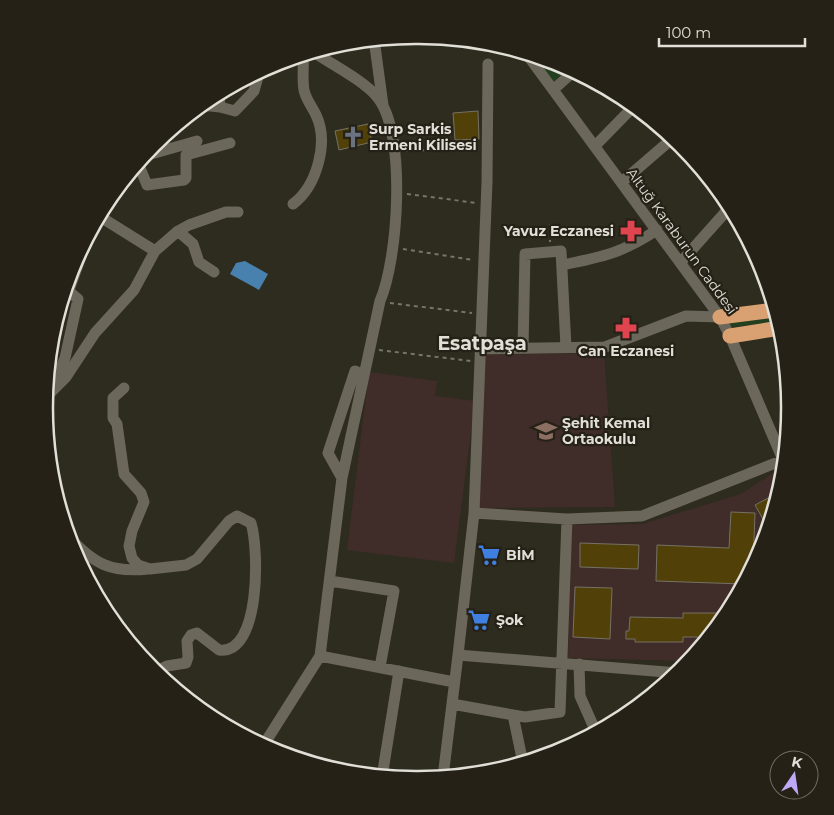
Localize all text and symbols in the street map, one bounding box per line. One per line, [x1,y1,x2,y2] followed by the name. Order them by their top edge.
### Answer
[659,15,805,47] scale bar
[666,23,711,42] text: 100 m
[369,120,477,154] place label: Surp Sarkis Ermeni Kilisesi
[340,124,366,150] church icon: Surp Sarkis Ermeni Kilisesi
[623,164,741,318] street label: Altuğ Karaburun Caddesi
[618,218,644,244] pharmacy icon: Yavuz Eczanesi
[502,222,614,240] place label: Yavuz Eczanesi
[613,315,639,341] pharmacy icon: Can Eczanesi
[437,332,527,355] district label: Esatpaşa
[578,342,674,360] place label: Can Eczanesi
[562,414,650,448] place label: Şehit Kemal Ortaokulu
[533,418,559,444] school or university icon: Şehit Kemal Ortaokulu
[476,542,502,568] supermarket icon: BİM
[506,546,535,564] place label: BİM
[466,607,492,633] supermarket icon: Şok
[496,611,524,629] place label: Şok
[769,750,819,800] north arrow
[790,752,805,772] text: K

